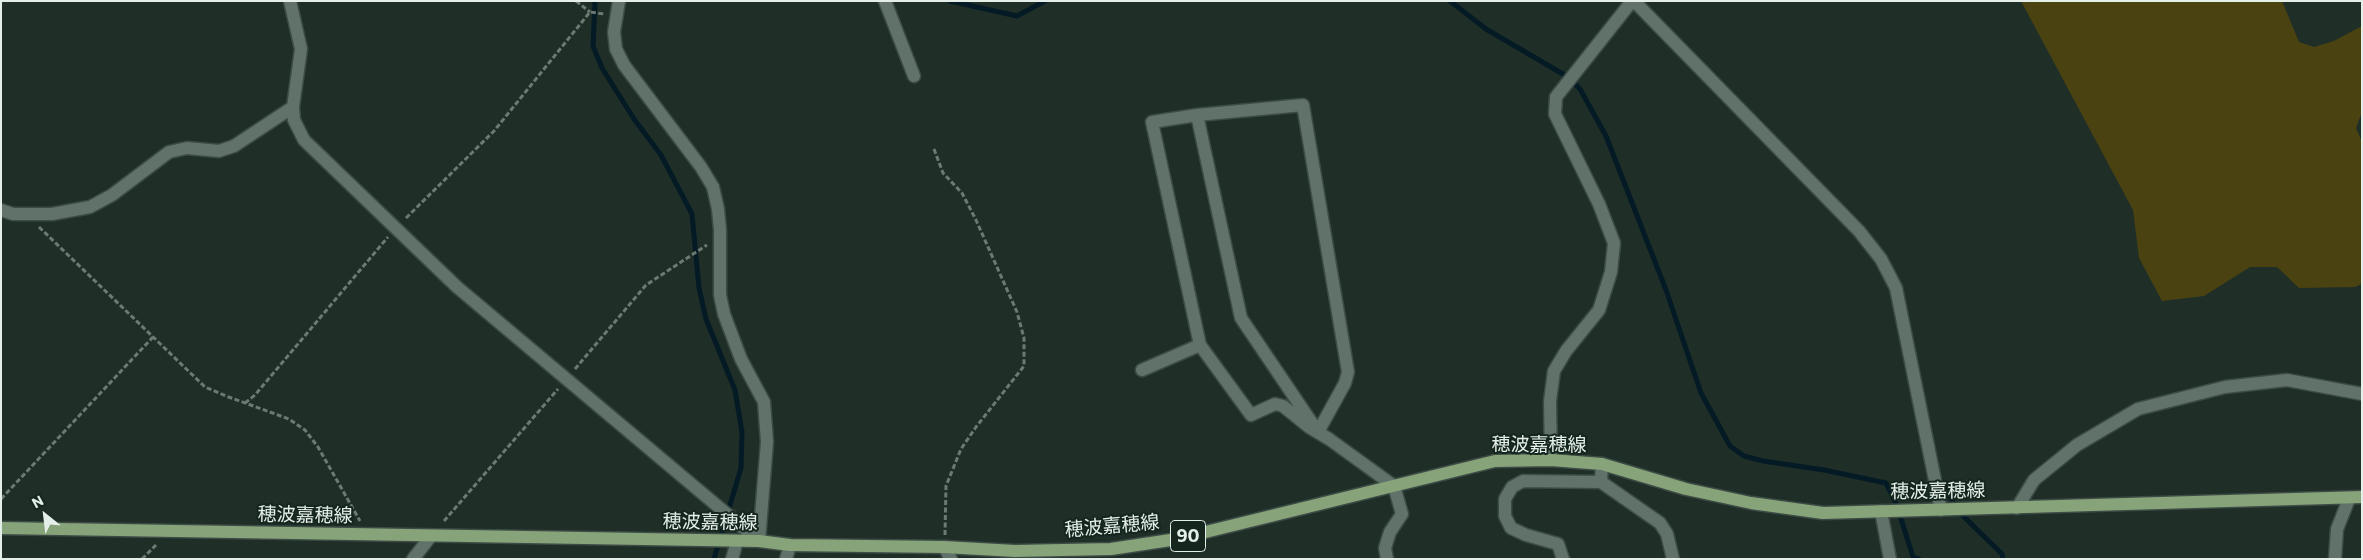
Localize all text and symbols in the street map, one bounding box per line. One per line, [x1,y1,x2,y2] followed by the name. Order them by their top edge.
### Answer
[1492,434,1586,456] street label: 穂波嘉穂線
[1890,479,1986,503] street label: 穂波嘉穂線
[20,490,70,540] north arrow
[29,491,46,511] text: N
[257,503,353,527] street label: 穂波嘉穂線
[662,510,758,534] street label: 穂波嘉穂線
[1064,511,1160,541] street label: 穂波嘉穂線
[1170,520,1206,552] road number: 90

